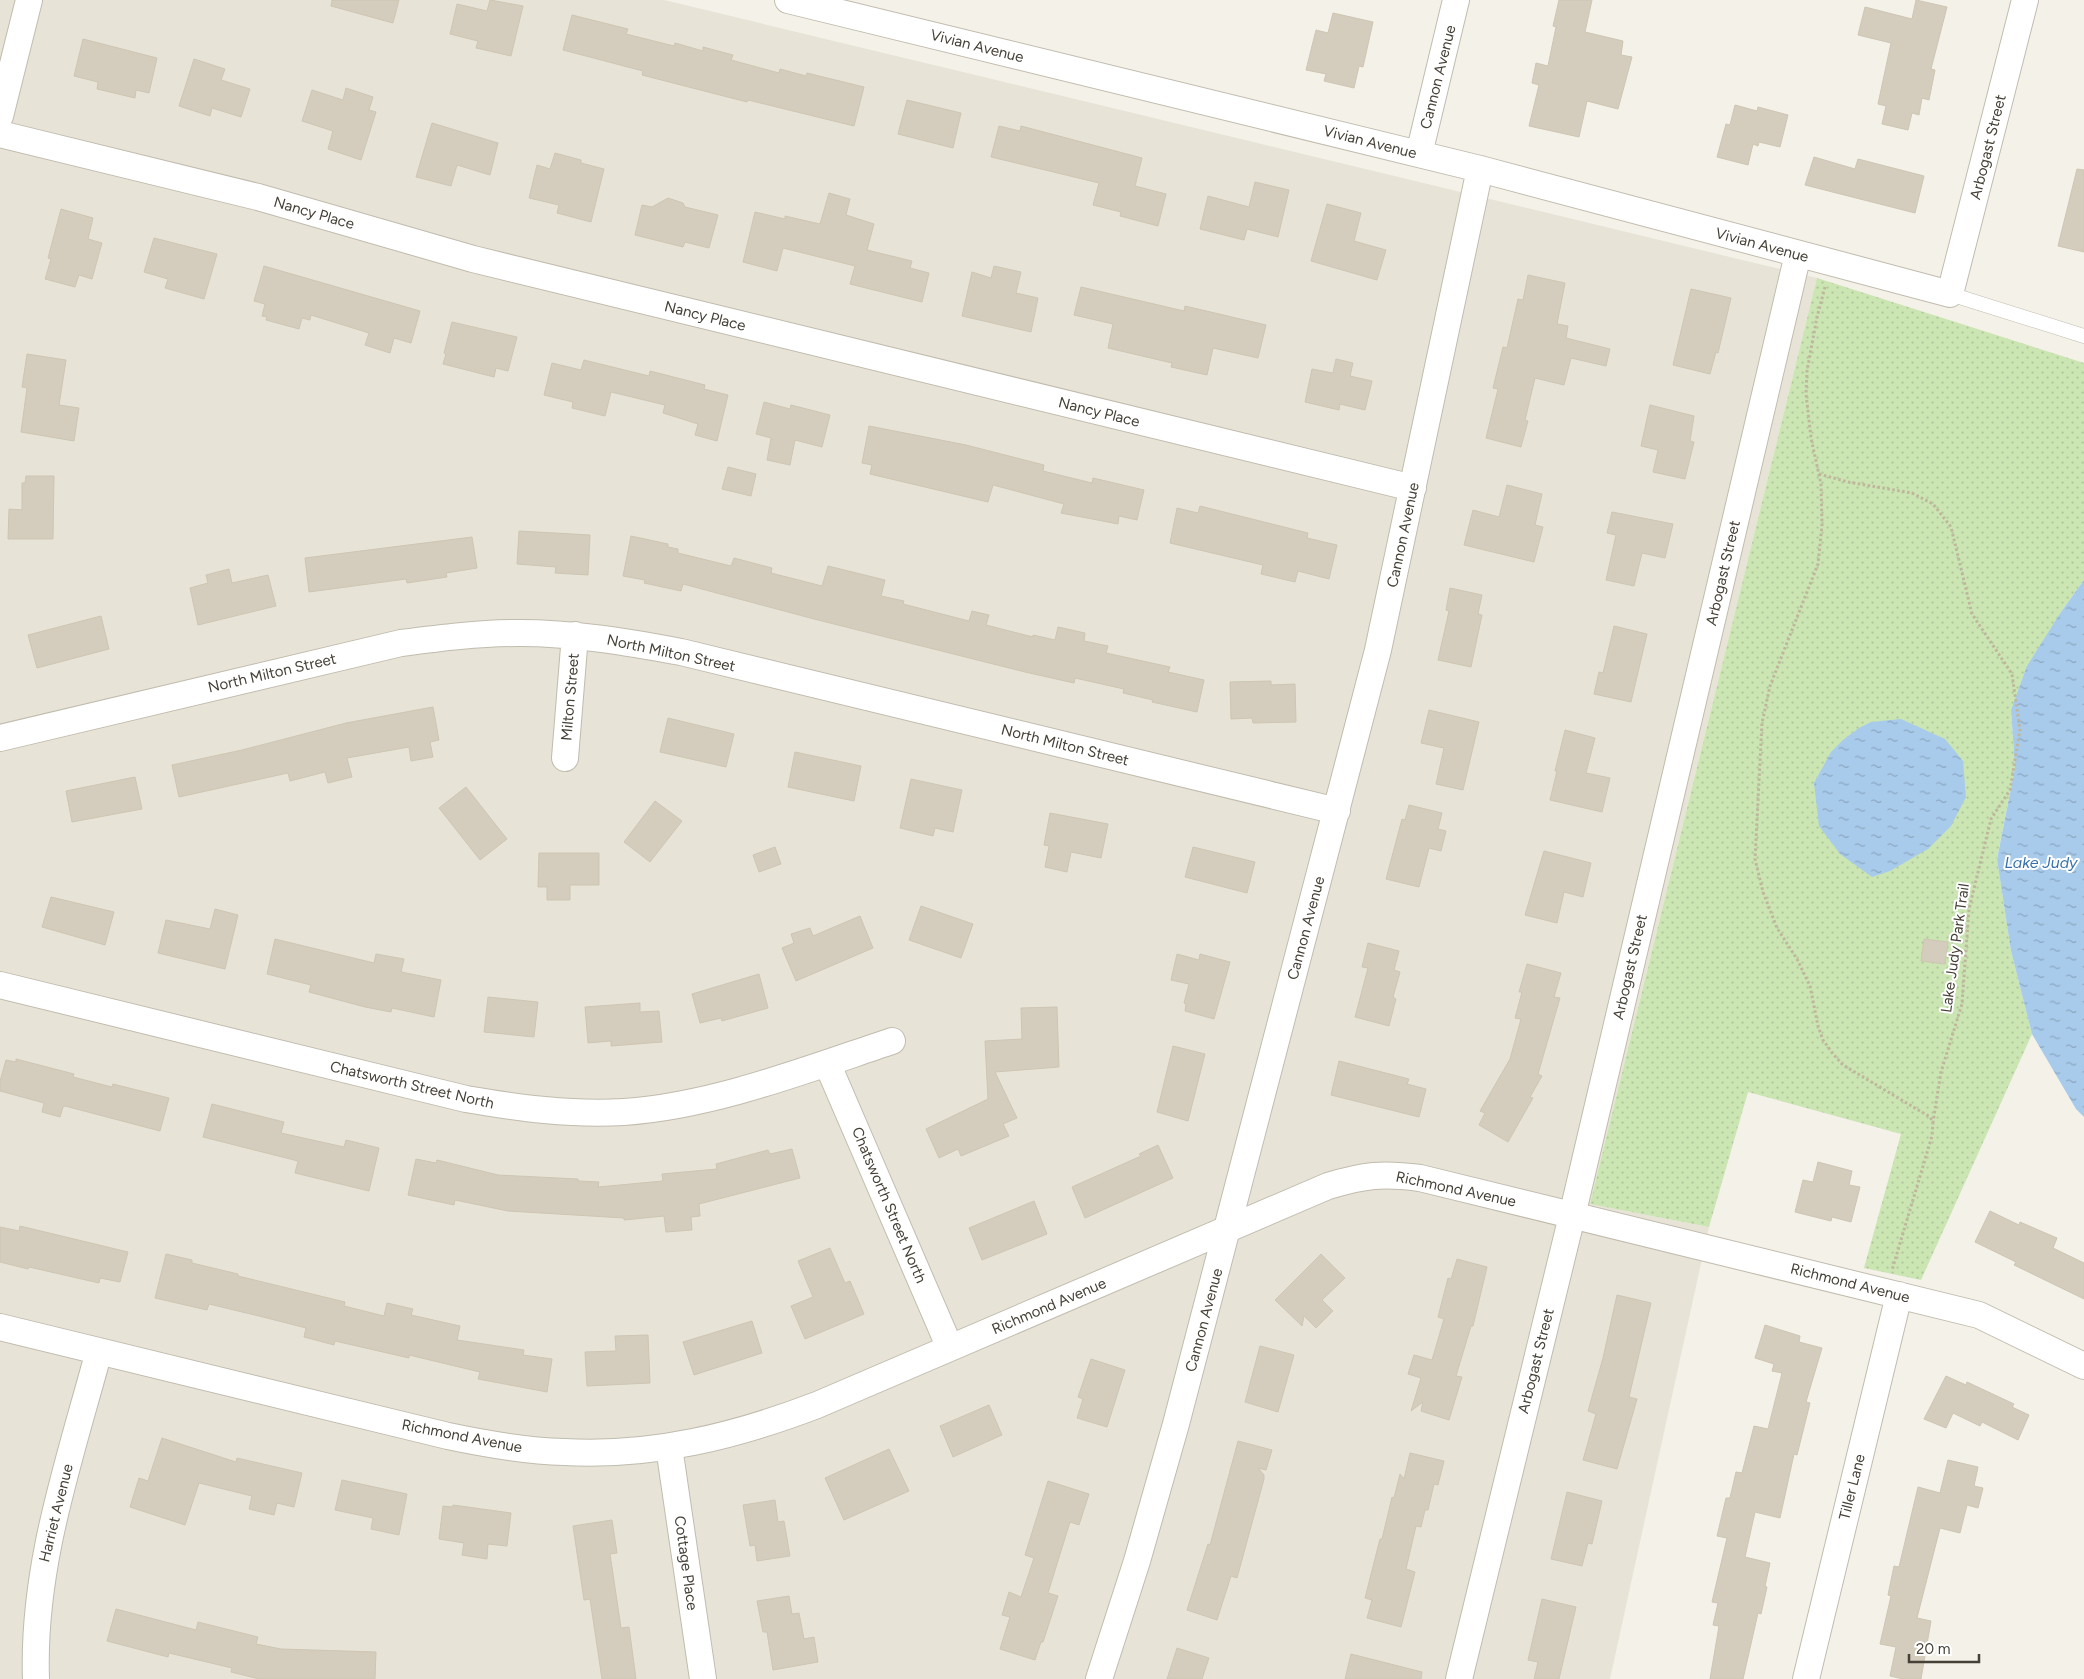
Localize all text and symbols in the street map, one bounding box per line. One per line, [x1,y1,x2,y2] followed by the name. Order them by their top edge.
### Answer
[1416,23,1460,131] street label: Cannon Avenue
[928,26,1026,66] street label: Vivian Avenue
[1966,92,2010,201] street label: Arbogast Street
[1321,122,1419,162] street label: Vivian Avenue
[272,193,356,233] street label: Nancy Place
[1713,224,1811,266] street label: Vivian Avenue
[663,297,747,335] street label: Nancy Place
[1057,393,1141,431] street label: Nancy Place
[1383,481,1423,589] street label: Cannon Avenue
[1702,518,1744,627] street label: Arbogast Street
[605,631,737,675] street label: North Milton Street
[206,649,338,697] street label: North Milton Street
[557,652,583,742] street label: Milton Street
[999,720,1131,770] street label: North Milton Street
[2005,853,2078,872] water label: Lake Judy
[1283,874,1329,982] street label: Cannon Avenue
[1937,882,1973,1014] street label: Lake Judy Park Trail
[1609,912,1651,1021] street label: Arbogast Street
[328,1057,496,1113] street label: Chatsworth Street North
[848,1124,930,1286] street label: Chatsworth Street North
[1394,1167,1518,1211] street label: Richmond Avenue
[1788,1259,1912,1307] street label: Richmond Avenue
[1181,1266,1227,1374] street label: Cannon Avenue
[989,1274,1109,1338] street label: Richmond Avenue
[1514,1306,1558,1415] street label: Arbogast Street
[400,1415,524,1457] street label: Richmond Avenue
[1835,1452,1869,1522] street label: Tiller Lane
[35,1462,77,1564] street label: Harriet Avenue
[670,1515,702,1611] street label: Cottage Place
[1909,1632,1979,1664] scale bar
[1916,1640,1950,1658] text: 20 m

